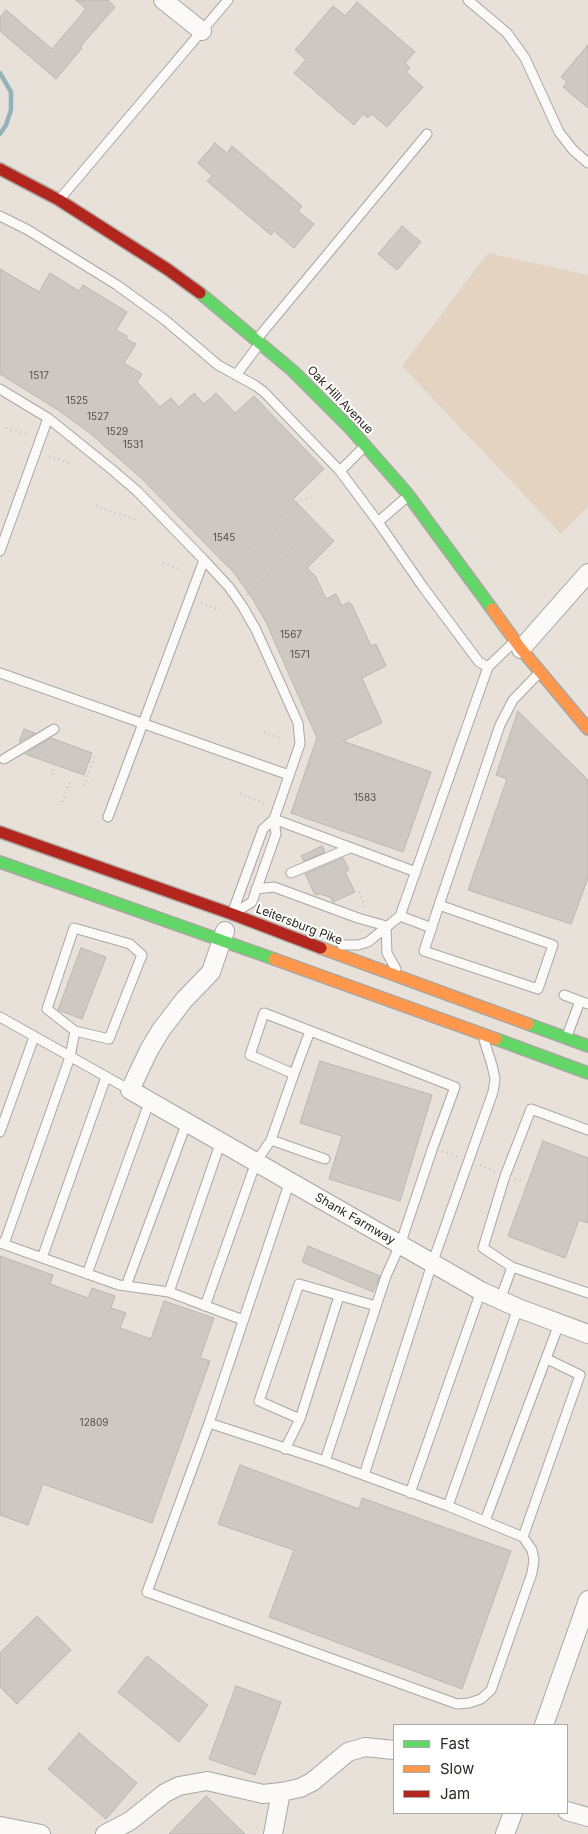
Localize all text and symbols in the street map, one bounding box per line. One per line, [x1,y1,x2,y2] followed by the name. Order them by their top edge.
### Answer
[304,363,376,437] street label: Oak Hill Avenue
[29,370,49,382] house number: 1517
[66,395,88,407] house number: 1525
[87,411,109,423] house number: 1527
[106,426,128,438] house number: 1529
[123,439,143,451] house number: 1531
[213,532,235,544] house number: 1545
[280,629,302,641] house number: 1567
[290,649,310,661] house number: 1571
[354,792,376,804] house number: 1583
[254,902,344,948] street label: Leitersburg Pike
[312,1190,398,1248] street label: Shank Farmway
[80,1417,108,1429] house number: 12809
[393,1724,568,1814] legend
[440,1734,470,1753] text: Fast
[440,1759,474,1778] text: Slow
[440,1784,470,1803] text: Jam

